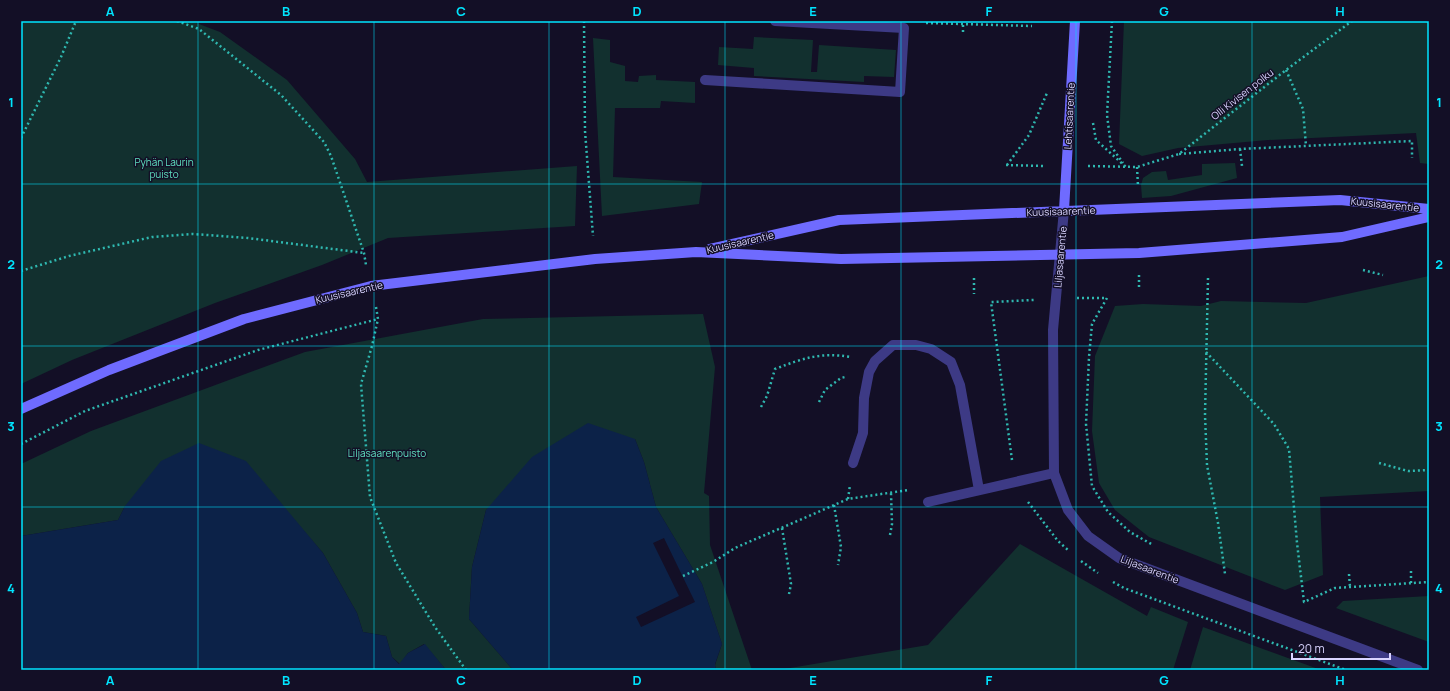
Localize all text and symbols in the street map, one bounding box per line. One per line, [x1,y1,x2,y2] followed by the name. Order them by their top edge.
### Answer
[106,2,115,20] text: A
[282,2,290,20] text: B
[456,2,466,20] text: C
[632,2,642,20] text: D
[809,2,817,20] text: E
[986,2,993,20] text: F
[1159,2,1169,20] text: G
[1335,2,1345,20] text: H
[1208,65,1276,123] street label: Olli Kivisen polku
[1060,82,1078,150] street label: Lehtisaarentie
[8,93,14,111] text: 1
[1436,93,1442,111] text: 1
[134,155,194,181] park label: Pyhän Laurin puisto
[1350,193,1420,215] street label: Kuusisaarentie
[1026,203,1096,219] street label: Kuusisaarentie
[1050,226,1070,288] street label: Liljasaarentie
[705,227,775,257] street label: Kuusisaarentie
[7,255,15,273] text: 2
[1435,255,1443,273] text: 2
[314,277,384,307] street label: Kuusisaarentie
[7,417,15,435] text: 3
[1435,417,1443,435] text: 3
[348,446,426,460] park label: Liljasaarenpuisto
[1119,551,1181,587] street label: Liljasaarentie
[7,579,15,597] text: 4
[1435,579,1443,597] text: 4
[1292,635,1390,661] scale bar
[1298,640,1325,657] text: 20 m
[106,671,115,689] text: A
[282,671,290,689] text: B
[456,671,466,689] text: C
[632,671,642,689] text: D
[809,671,817,689] text: E
[986,671,993,689] text: F
[1159,671,1169,689] text: G
[1335,671,1345,689] text: H

